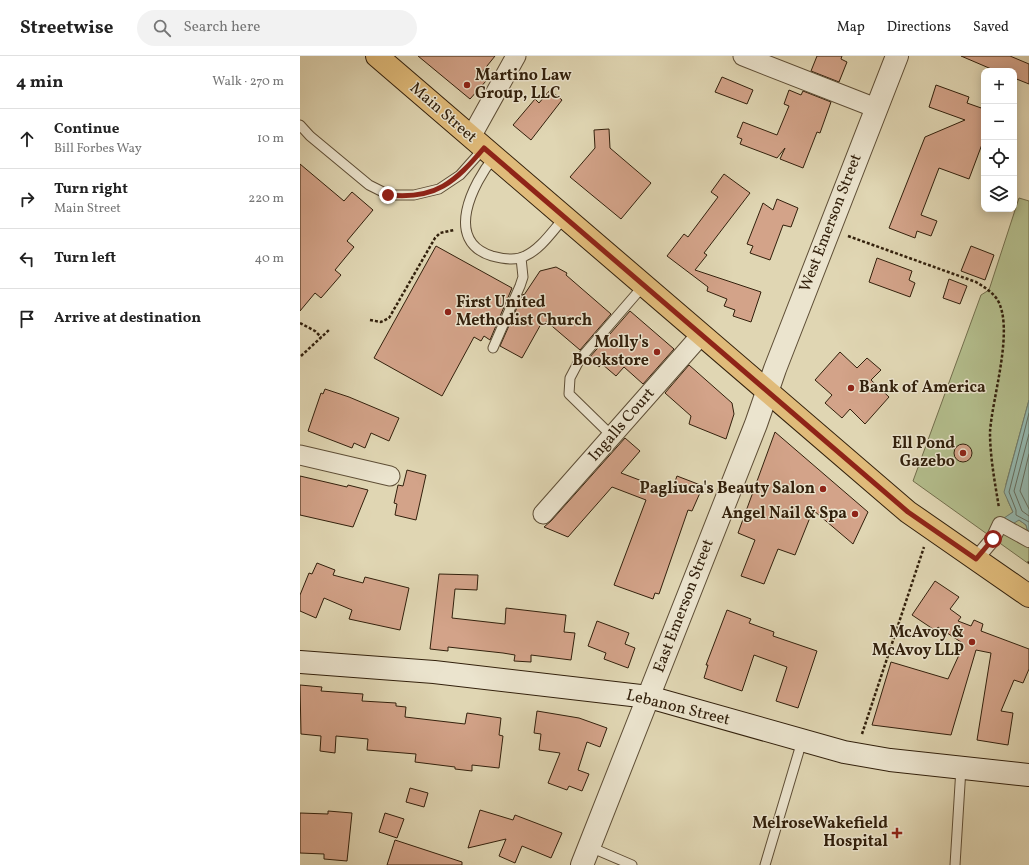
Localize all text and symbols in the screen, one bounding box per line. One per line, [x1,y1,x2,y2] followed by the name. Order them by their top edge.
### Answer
[137,10,417,46] search box
[20,15,113,41] text: Streetwise
[151,17,173,39] icon: search
[183,17,260,38] text: Search here
[837,18,865,37] text: Map
[887,18,951,37] text: Directions
[973,18,1009,37] text: Saved
[475,65,572,105] place label: Martino Law Group, LLC
[981,68,1017,212] map controls
[981,68,1017,104] button: +
[16,71,63,94] text: 4 min
[212,73,284,91] text: Walk · 270 m
[405,78,482,149] street label: Main Street
[462,80,472,90] marker: Martino Law Group, LLC
[981,104,1017,140] button: −
[54,119,119,140] text: Continue
[16,128,38,150] icon: ahead
[257,130,284,148] text: 10 m
[54,140,142,158] text: Bill Forbes Way
[981,140,1017,176] button: locate
[795,150,868,295] street label: West Emerson Street
[981,176,1017,212] button: layers
[54,179,128,200] text: Turn right
[379,186,397,204] route end
[16,188,38,210] icon: right
[248,190,284,208] text: 220 m
[54,200,121,218] text: Main Street
[16,248,38,270] icon: left
[54,248,116,269] text: Turn left
[255,250,284,268] text: 40 m
[456,292,592,332] place label: First United Methodist Church
[443,307,453,317] marker: First United Methodist Church
[16,308,38,330] icon: arrive
[54,308,201,329] text: Arrive at destination
[572,332,649,372] place label: Molly's Bookstore
[652,347,662,357] marker: Molly's Bookstore
[859,377,986,399] place label: Bank of America
[584,383,660,467] street label: Ingalls Court
[846,383,856,393] marker: Bank of America
[892,433,955,473] place label: Ell Pond Gazebo
[958,448,968,458] marker: Ell Pond Gazebo
[640,478,815,500] place label: Pagliuca's Beauty Salon
[818,484,828,494] marker: Pagliuca's Beauty Salon
[722,503,847,525] place label: Angel Nail & Spa
[850,509,860,519] marker: Angel Nail & Spa
[984,530,1002,548] route start
[648,536,720,676] street label: East Emerson Street
[872,622,964,662] place label: McAvoy & McAvoy LLP
[967,637,977,647] marker: McAvoy & McAvoy LLP
[624,685,732,732] street label: Lebanon Street
[752,813,889,853] place label: MelroseWakefield Hospital
[891,827,903,839] marker: MelroseWakefield Hospital

